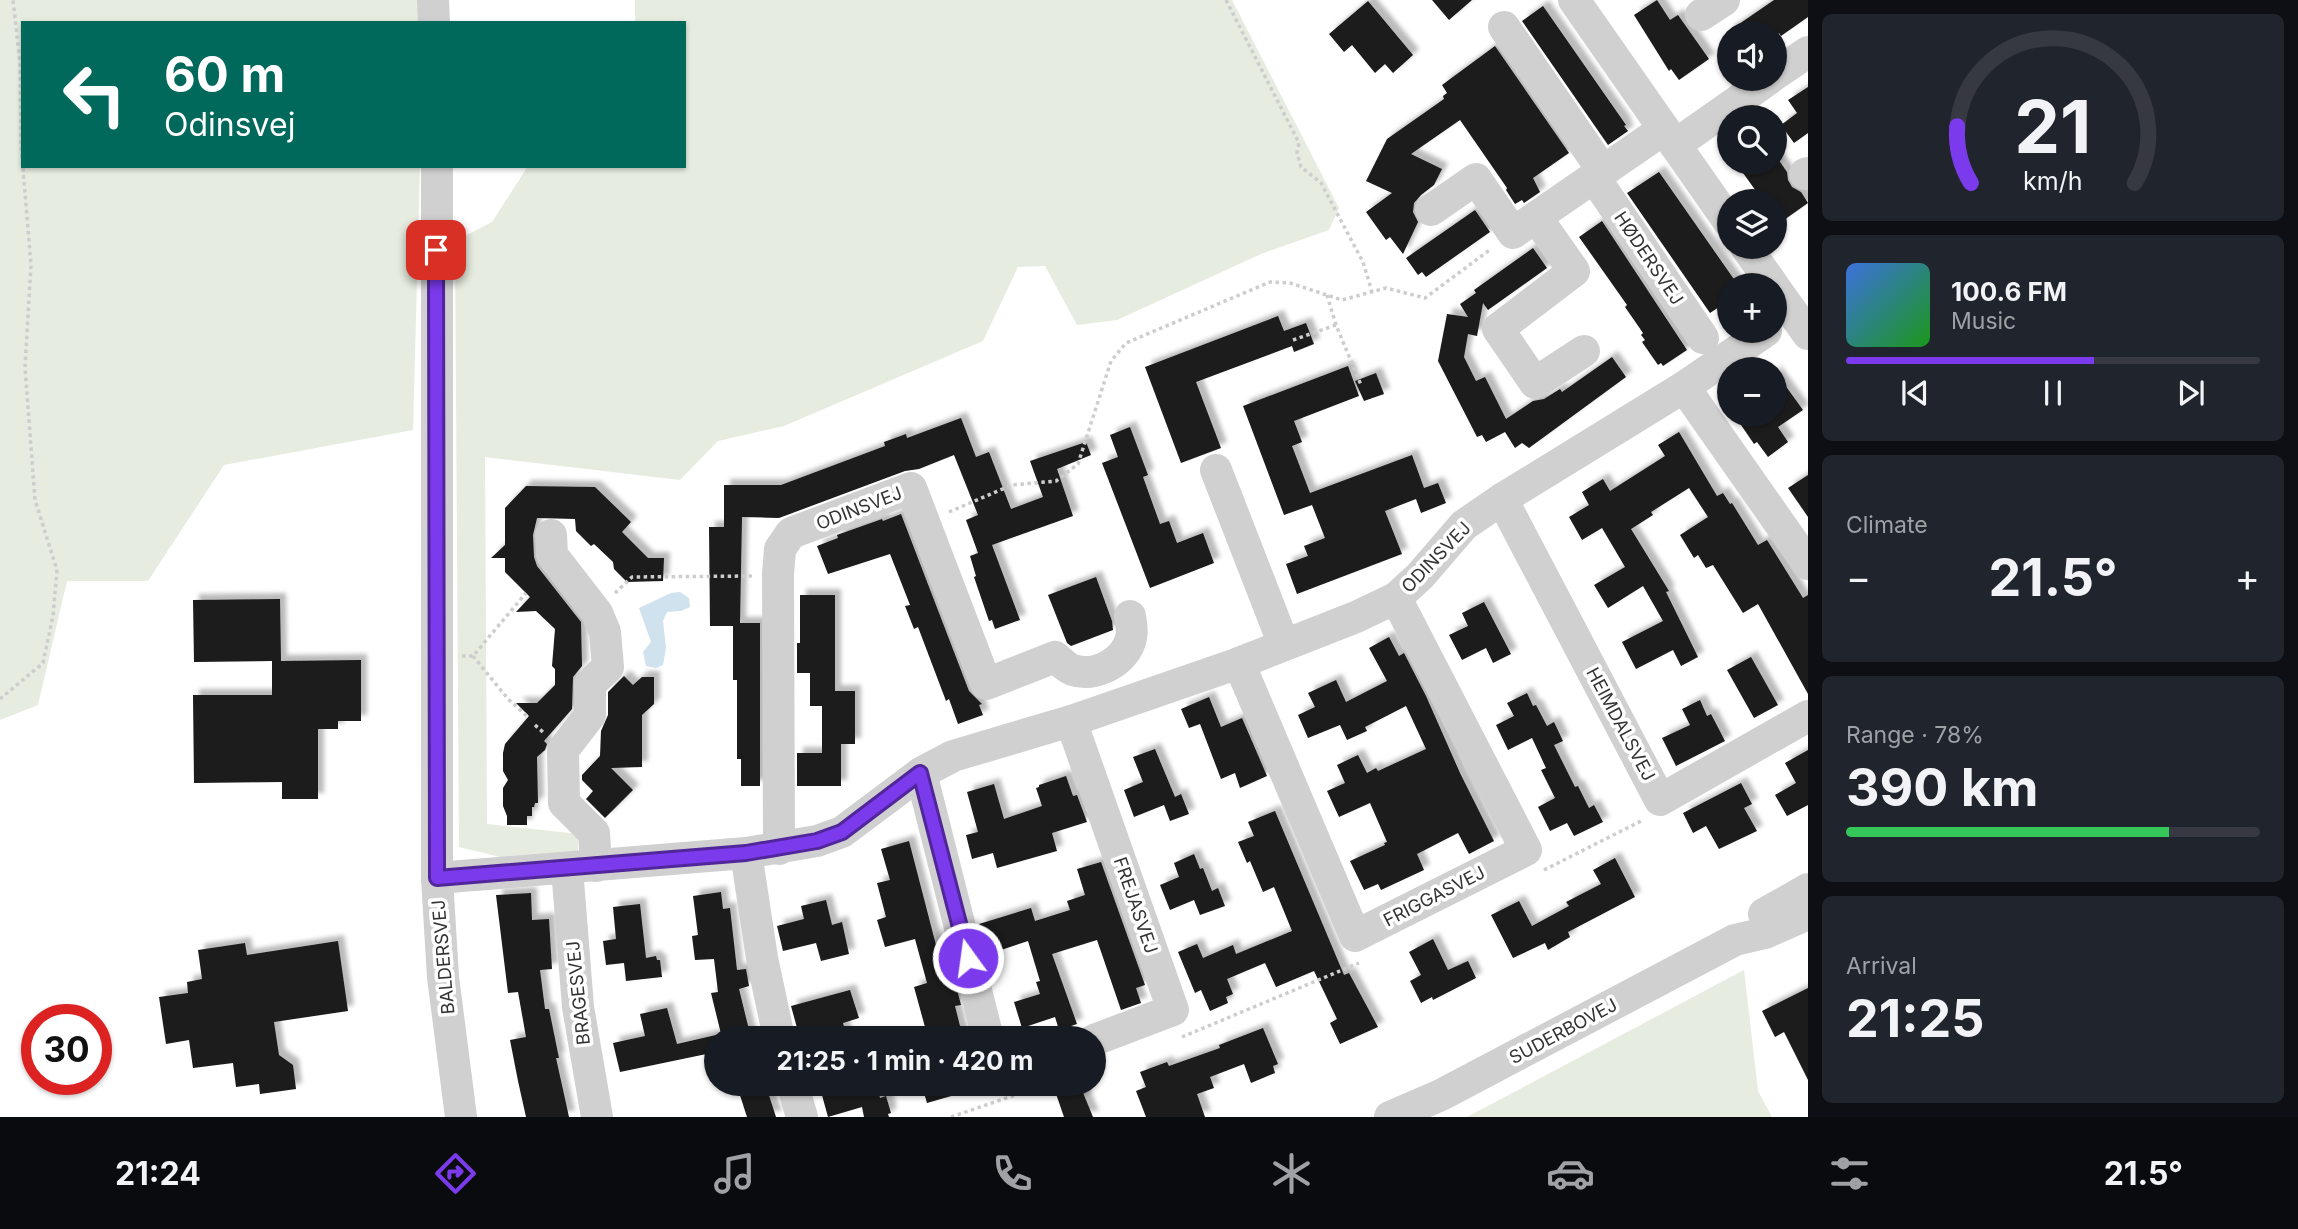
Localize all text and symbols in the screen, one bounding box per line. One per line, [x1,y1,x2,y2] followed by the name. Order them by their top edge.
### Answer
[1717,21,1787,427] map controls
[1717,21,1787,91] button: sound
[164,45,285,104] text: 60 m
[49,49,140,140] icon: left
[2014,83,2092,172] text: 21
[164,105,295,144] text: Odinsvej
[1717,105,1787,175] button: search
[2023,166,2083,196] text: km/h
[1717,189,1787,259] button: layers
[1610,208,1688,308] street label: HØDERSVEJ
[406,220,466,280] pin
[417,231,455,269] icon: arrive
[1717,273,1787,343] button: +
[1951,276,2067,307] text: 100.6 FM
[1951,307,2016,335] text: Music
[1717,357,1787,427] button: −
[1896,374,1934,412] icon: previous
[2034,374,2072,412] icon: pause
[2172,374,2210,412] icon: next
[813,482,905,534] street label: ODINSVEJ
[1846,511,1928,539] text: Climate
[1397,517,1475,597] street label: ODINSVEJ
[1988,546,2118,609] text: 21.5°
[1846,554,1871,600] text: −
[2235,554,2260,600] text: +
[1582,664,1660,784] street label: HEIMDALSVEJ
[1846,721,1984,749] text: Range · 78%
[1846,756,2038,819] text: 390 km
[1110,854,1162,956] street label: FREJASVEJ
[1380,861,1488,931] street label: FRIGGASVEJ
[428,899,458,1015] street label: BALDERSVEJ
[931,921,1005,995] position arrow
[562,940,594,1046] street label: BRAGESVEJ
[1846,952,1917,980] text: Arrival
[1846,987,1985,1050] text: 21:25
[1506,994,1620,1068] street label: SUDERBOVEJ
[21,1004,112,1095] speed limit sign: 30
[777,1045,1033,1076] text: 21:25 · 1 min · 420 m
[431,1149,480,1198] icon: directions
[710,1149,759,1198] icon: music
[988,1149,1037,1198] icon: phone
[1267,1149,1316,1198] icon: climate
[1546,1149,1595,1198] icon: car
[1825,1149,1874,1198] icon: filters
[115,1154,201,1193] text: 21:24
[2104,1154,2183,1193] text: 21.5°

